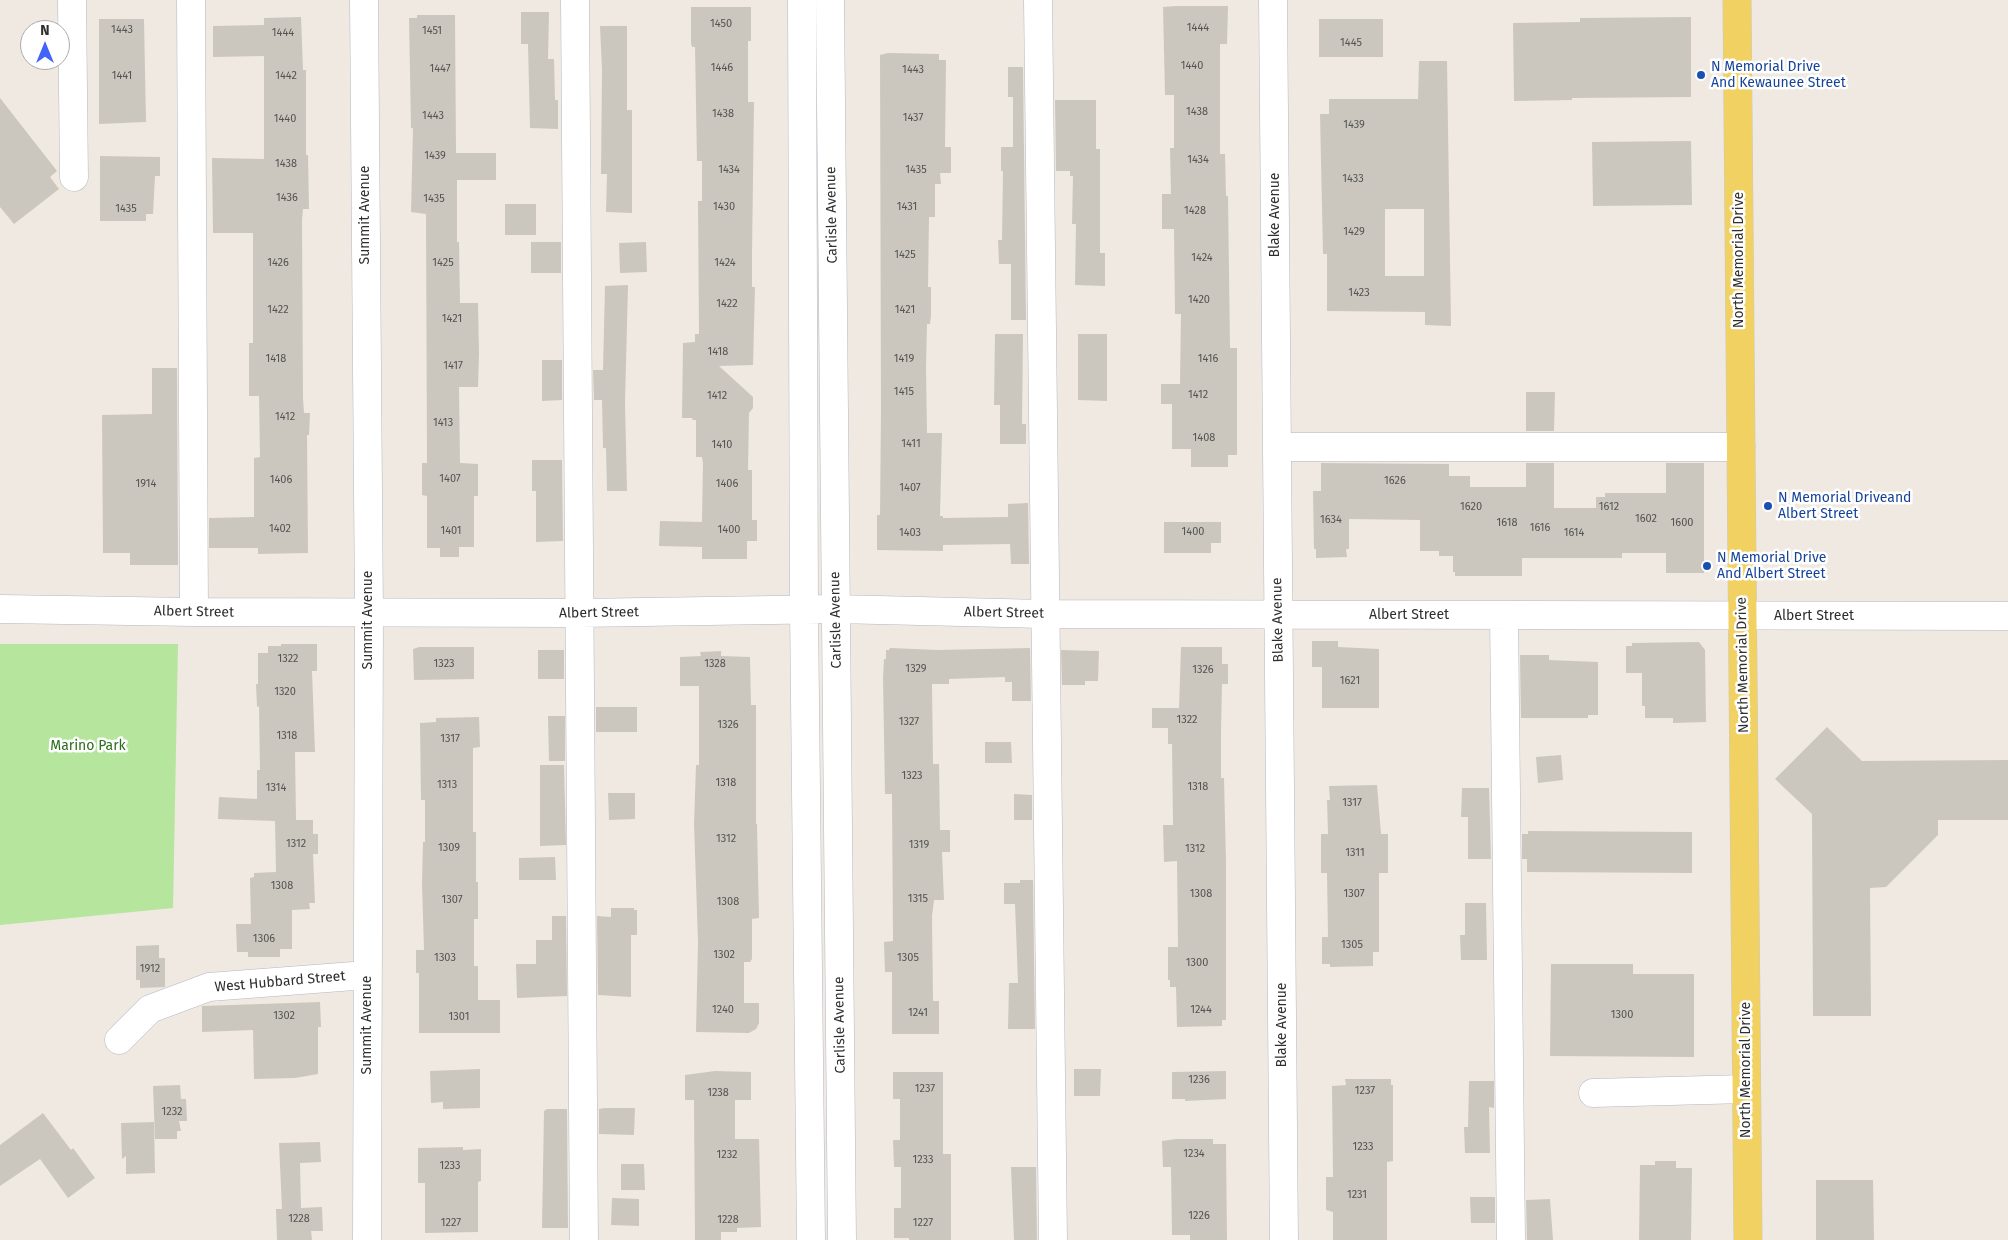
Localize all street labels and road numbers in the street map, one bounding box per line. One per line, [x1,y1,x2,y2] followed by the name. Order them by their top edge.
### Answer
[357,166,373,264] street label: Summit Avenue
[823,166,841,264] street label: Carlisle Avenue
[1267,172,1283,258] street label: Blake Avenue
[1731,192,1747,328] street label: North Memorial Drive
[360,571,376,669] street label: Summit Avenue
[827,571,845,669] street label: Carlisle Avenue
[1269,577,1287,663] street label: Blake Avenue
[1733,597,1753,733] street label: North Memorial Drive
[154,603,234,621] street label: Albert Street
[559,604,639,622] street label: Albert Street
[964,604,1044,622] street label: Albert Street
[1369,607,1449,623] street label: Albert Street
[1774,608,1854,624] street label: Albert Street
[214,968,346,996] street label: West Hubbard Street
[359,976,375,1074] street label: Summit Avenue
[831,976,849,1074] street label: Carlisle Avenue
[1274,982,1290,1068] street label: Blake Avenue
[1738,1002,1754,1138] street label: North Memorial Drive

